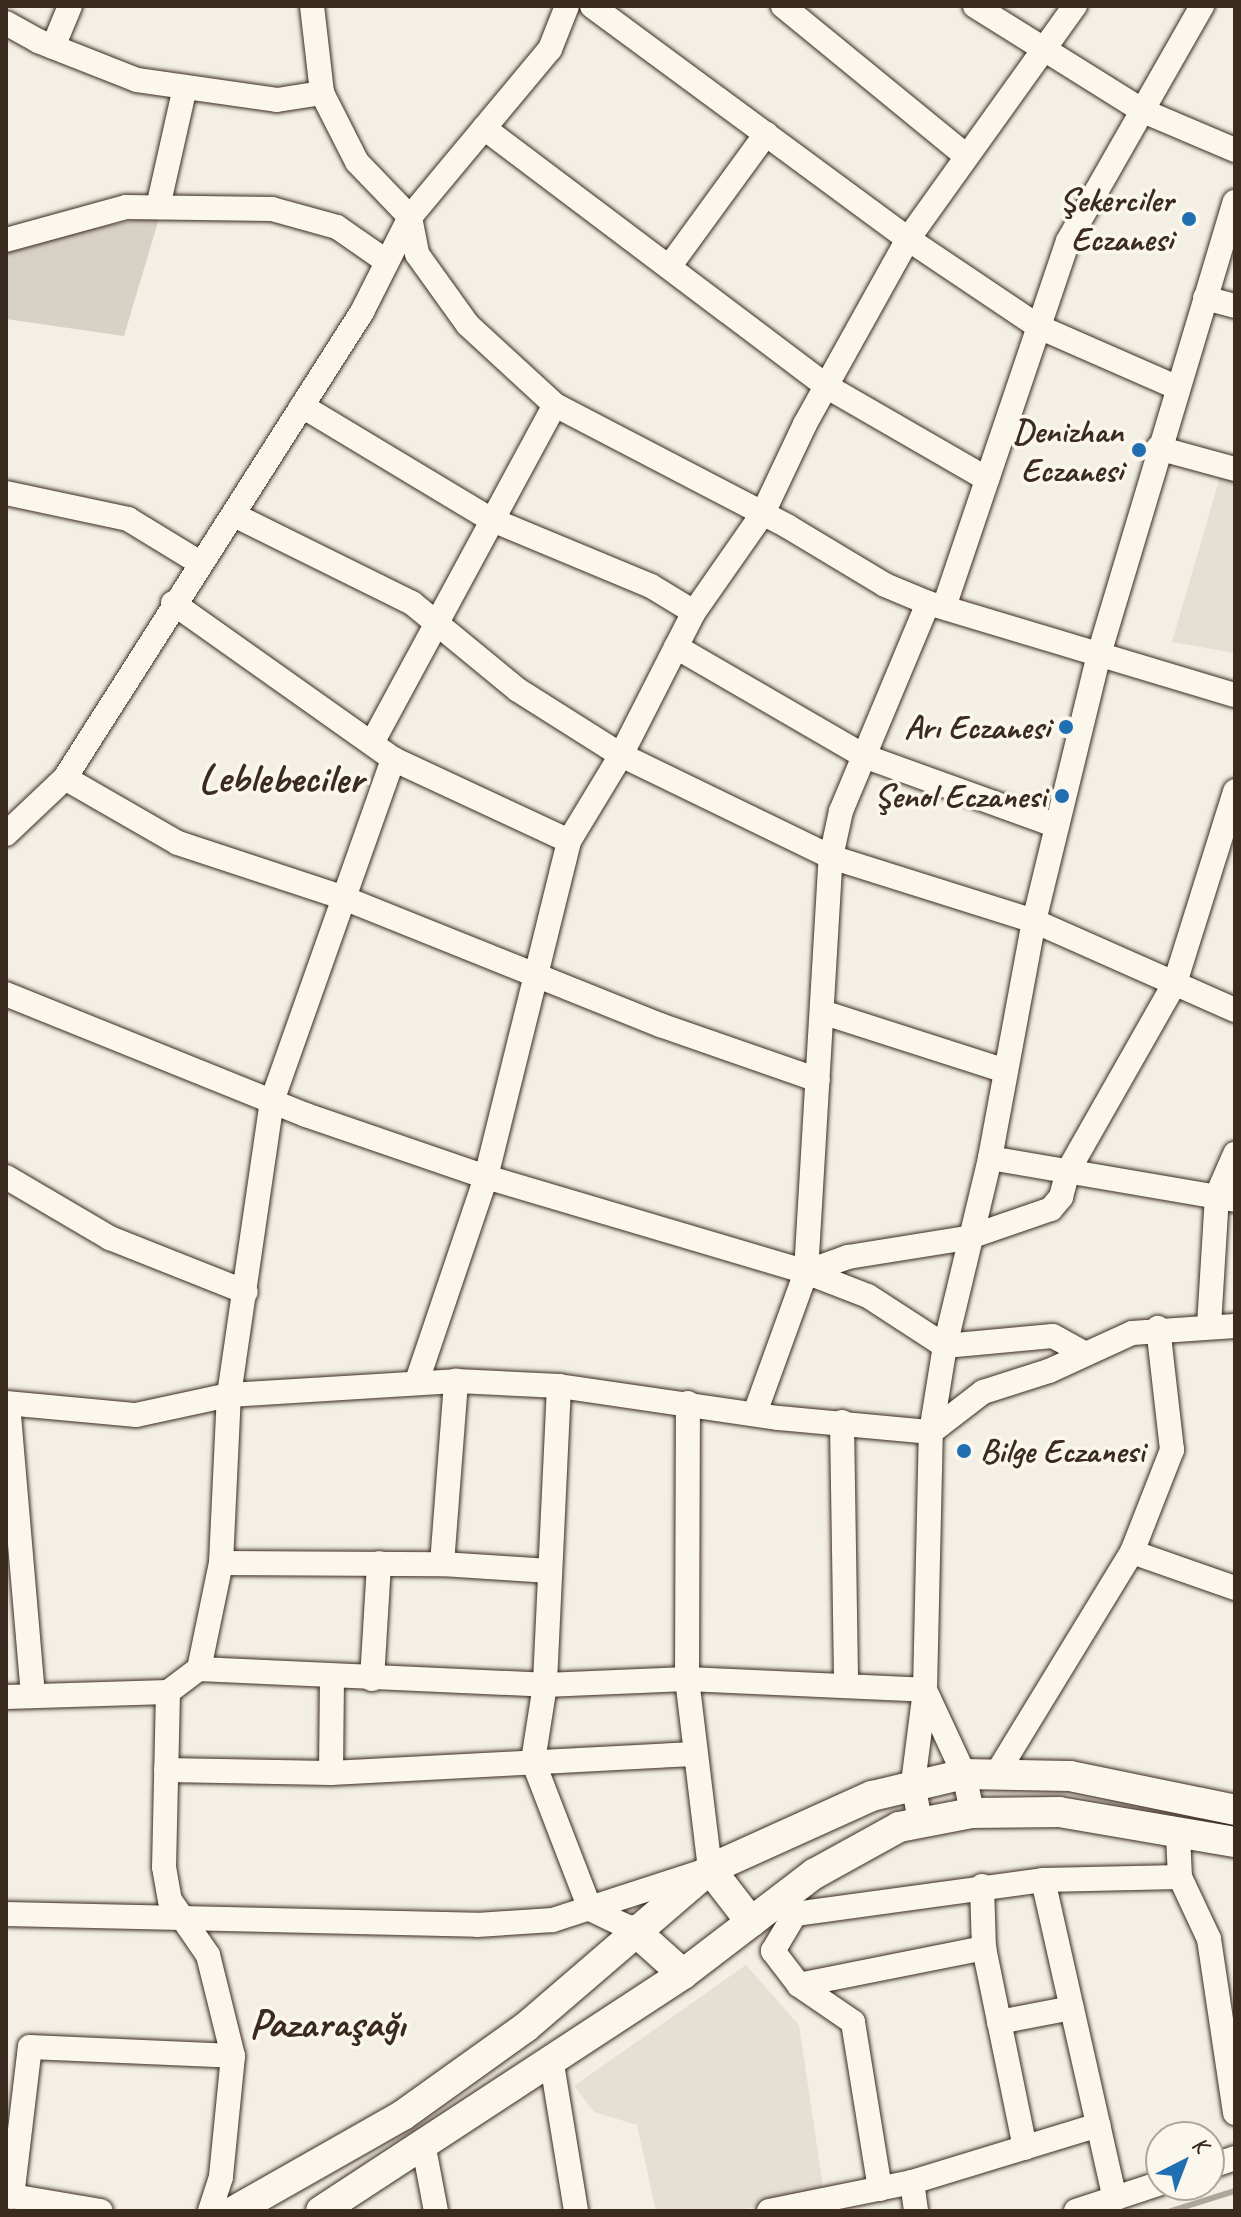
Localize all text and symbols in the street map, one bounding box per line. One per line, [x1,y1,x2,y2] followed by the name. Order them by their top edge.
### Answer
[1060,179,1173,258] place label: Şekerciler Eczanesi
[1180,210,1198,228] marker: Şekerciler Eczanesi
[1013,410,1123,490] place label: Denizhan Eczanesi
[1130,441,1148,459] marker: Denizhan Eczanesi
[904,707,1050,747] place label: Arı Eczanesi
[1057,718,1075,736] marker: Arı Eczanesi
[199,754,363,804] district label: Leblebeciler
[874,776,1046,816] place label: Şenol Eczanesi
[1053,787,1071,805] marker: Şenol Eczanesi
[980,1431,1145,1471] place label: Bilge Eczanesi
[955,1442,973,1460] marker: Bilge Eczanesi
[249,1999,405,2049] district label: Pazaraşağı
[1145,2121,1225,2201] north arrow
[1186,2131,1213,2159] text: K

